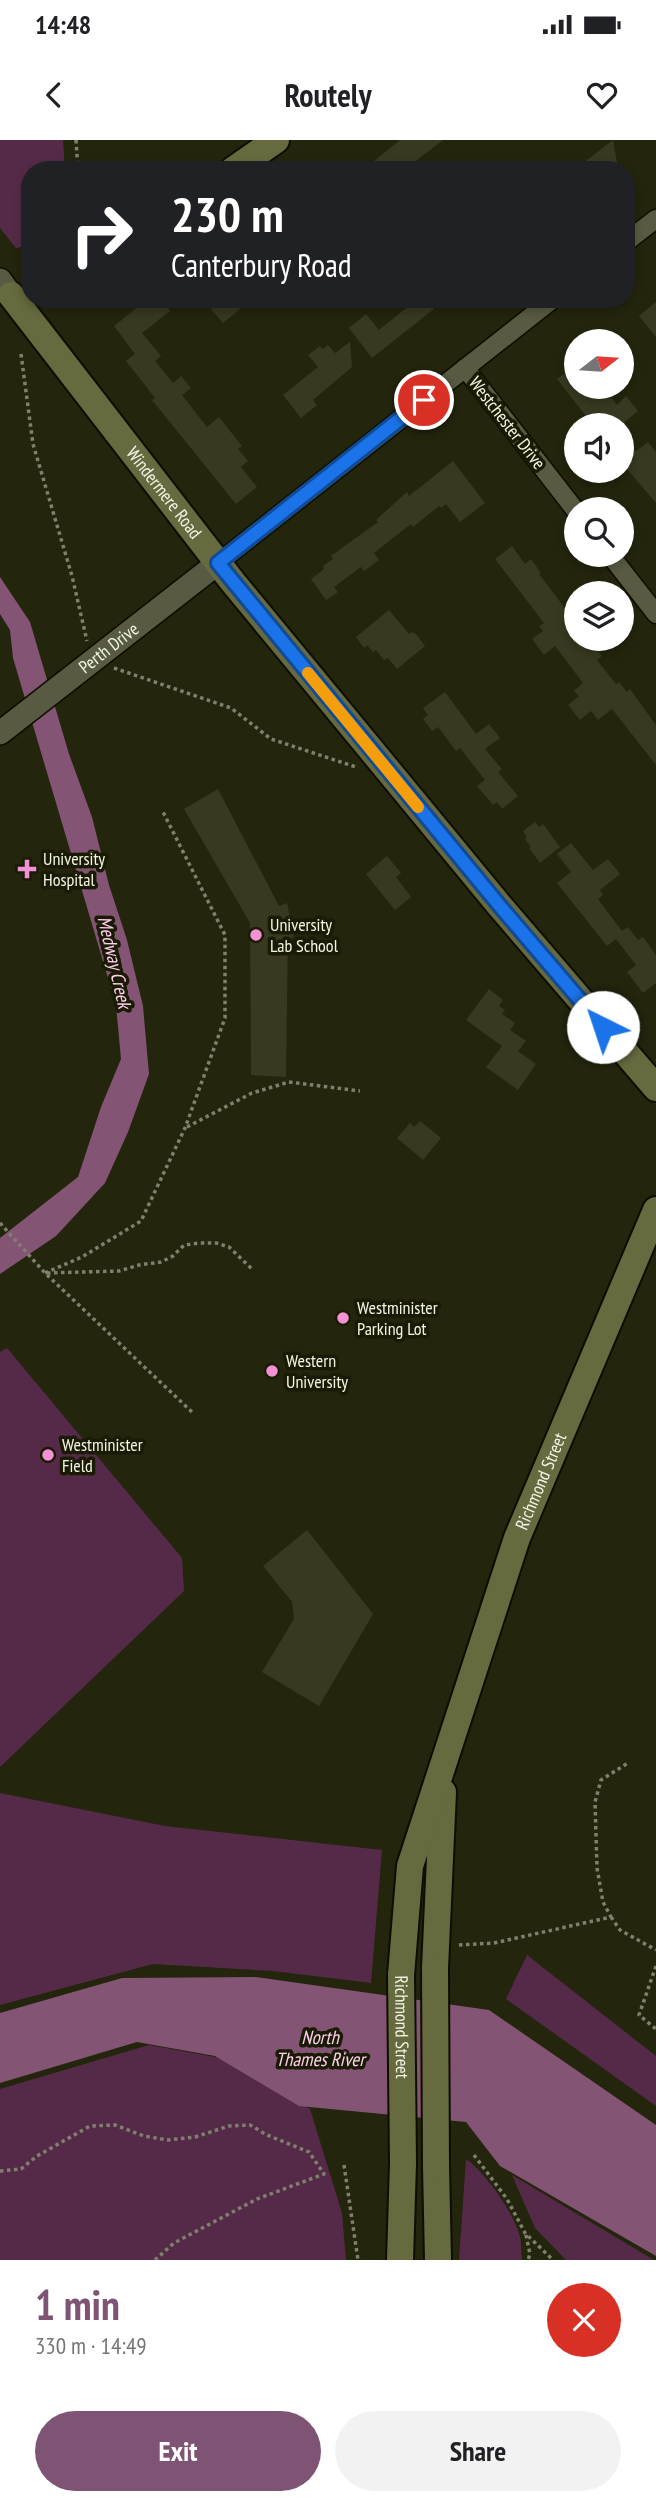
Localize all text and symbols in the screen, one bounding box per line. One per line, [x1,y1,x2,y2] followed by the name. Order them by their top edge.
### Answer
[35,8,91,41] text: 14:48
[285,74,371,116] text: Routely
[35,76,73,114] icon: back
[583,76,621,114] icon: heart
[171,182,284,246] text: 230 m
[56,189,147,280] icon: right
[171,244,352,286] text: Canterbury Road
[564,329,634,399] north arrow
[564,329,634,651] map controls
[394,370,454,430] pin
[464,372,551,474] street label: Westchester Drive
[405,381,443,419] icon: arrive
[564,413,634,483] button: sound
[121,442,207,543] street label: Windermere Road
[564,497,634,567] button: search
[564,581,634,651] button: layers
[74,617,143,678] street label: Perth Drive
[43,847,105,891] place label: University Hospital
[17,859,37,879] marker: University Hospital
[93,913,138,1013] water label: Medway Creek
[270,913,339,957] place label: University Lab School
[248,927,264,943] marker: University Lab School
[566,990,640,1064] position arrow
[357,1296,438,1340] place label: Westminister Parking Lot
[335,1310,351,1326] marker: Westminister Parking Lot
[286,1349,348,1393] place label: Western University
[264,1363,280,1379] marker: Western University
[510,1429,571,1533] street label: Richmond Street
[62,1433,143,1477] place label: Westminister Field
[40,1447,56,1463] marker: Westminister Field
[390,1975,414,2079] street label: Richmond Street
[276,2025,367,2071] water label: North Thames River
[35,2277,120,2332] text: 1 min
[547,2283,621,2357] button: close
[35,2331,147,2360] text: 330 m · 14:49
[35,2411,321,2491] button: Exit
[335,2411,621,2491] button: Share

